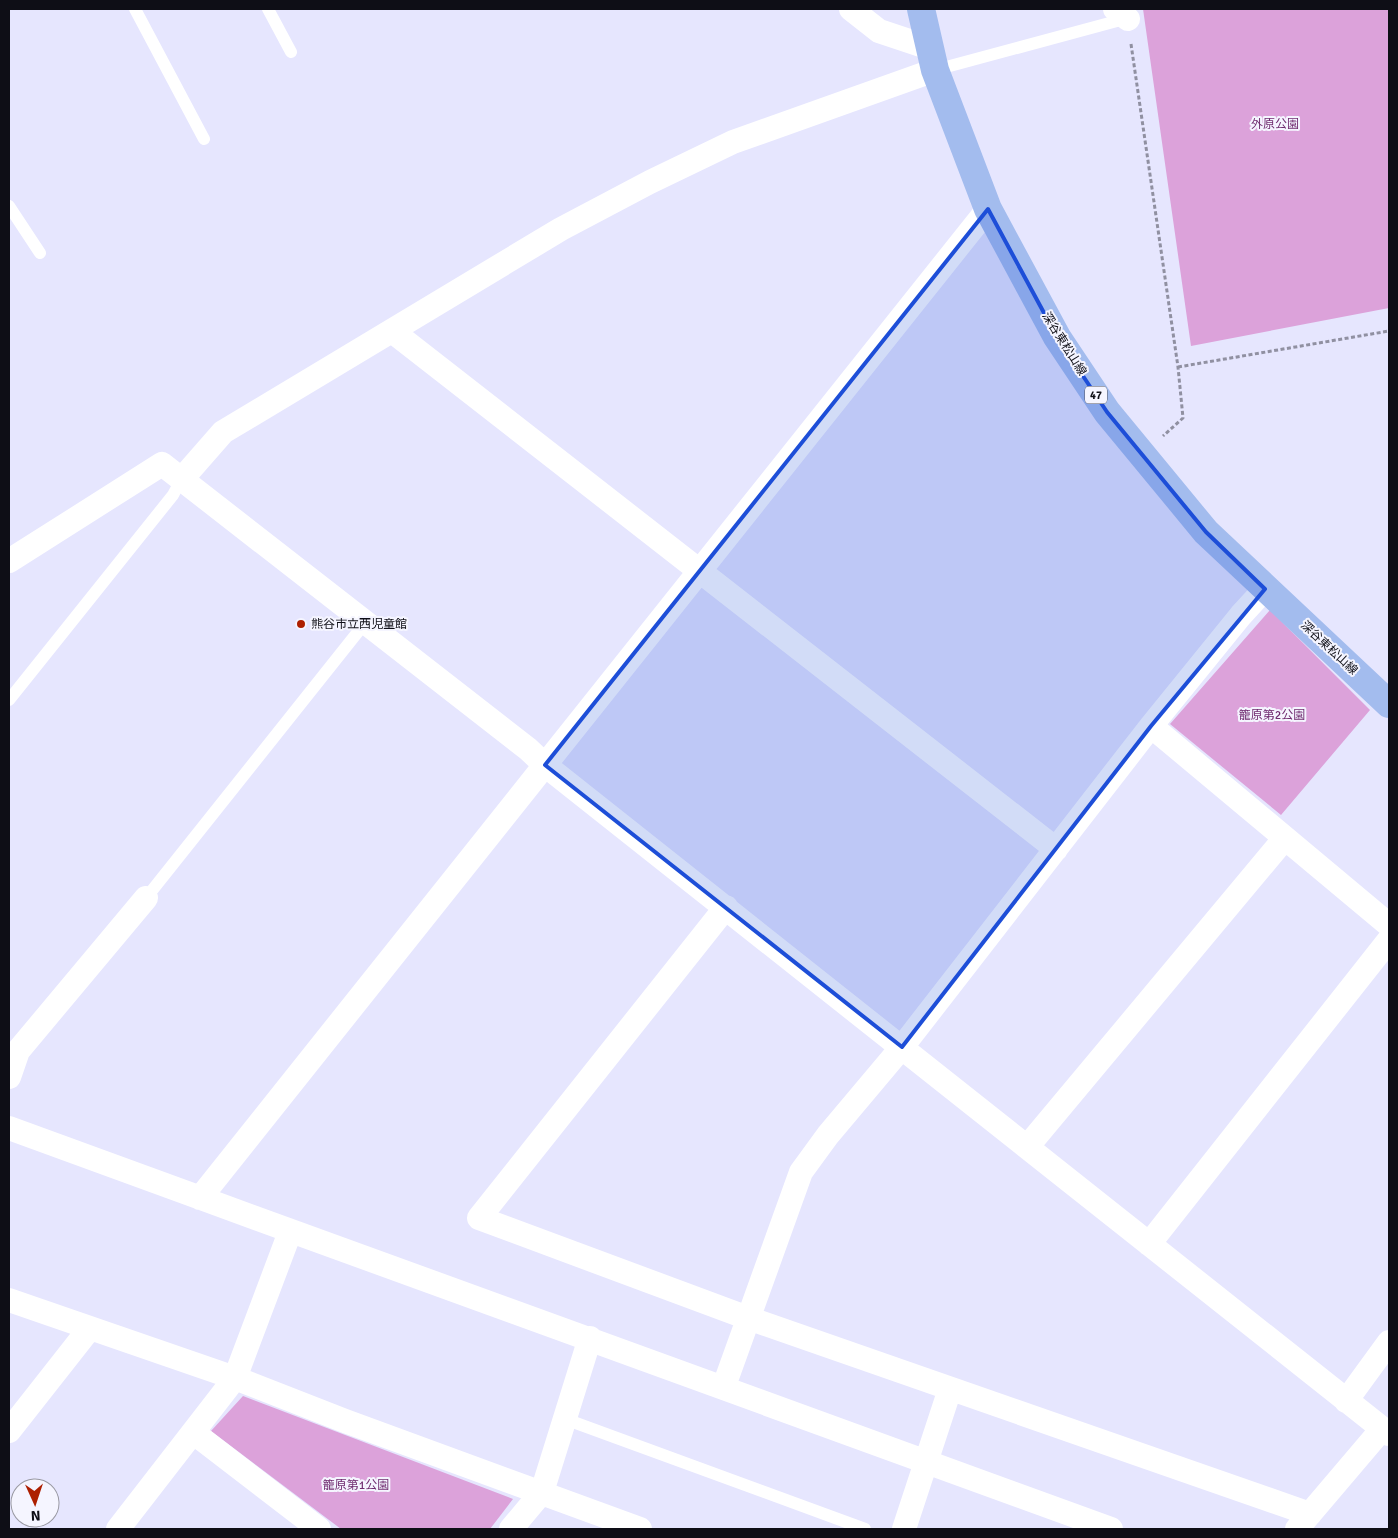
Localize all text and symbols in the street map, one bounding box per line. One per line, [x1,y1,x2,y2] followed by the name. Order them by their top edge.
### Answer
[1251,117,1299,132] park label: 外原公園
[1039,309,1089,379] street label: 深谷東松山線
[1085,386,1107,404] road number: 47
[311,617,407,632] place label: 熊谷市立西児童館
[295,618,307,630] marker: 熊谷市立西児童館
[1298,618,1360,678] street label: 深谷東松山線
[1239,708,1305,723] park label: 籠原第2公園
[10,1478,60,1528] north arrow
[323,1478,389,1493] park label: 籠原第1公園
[30,1507,41,1524] text: N

